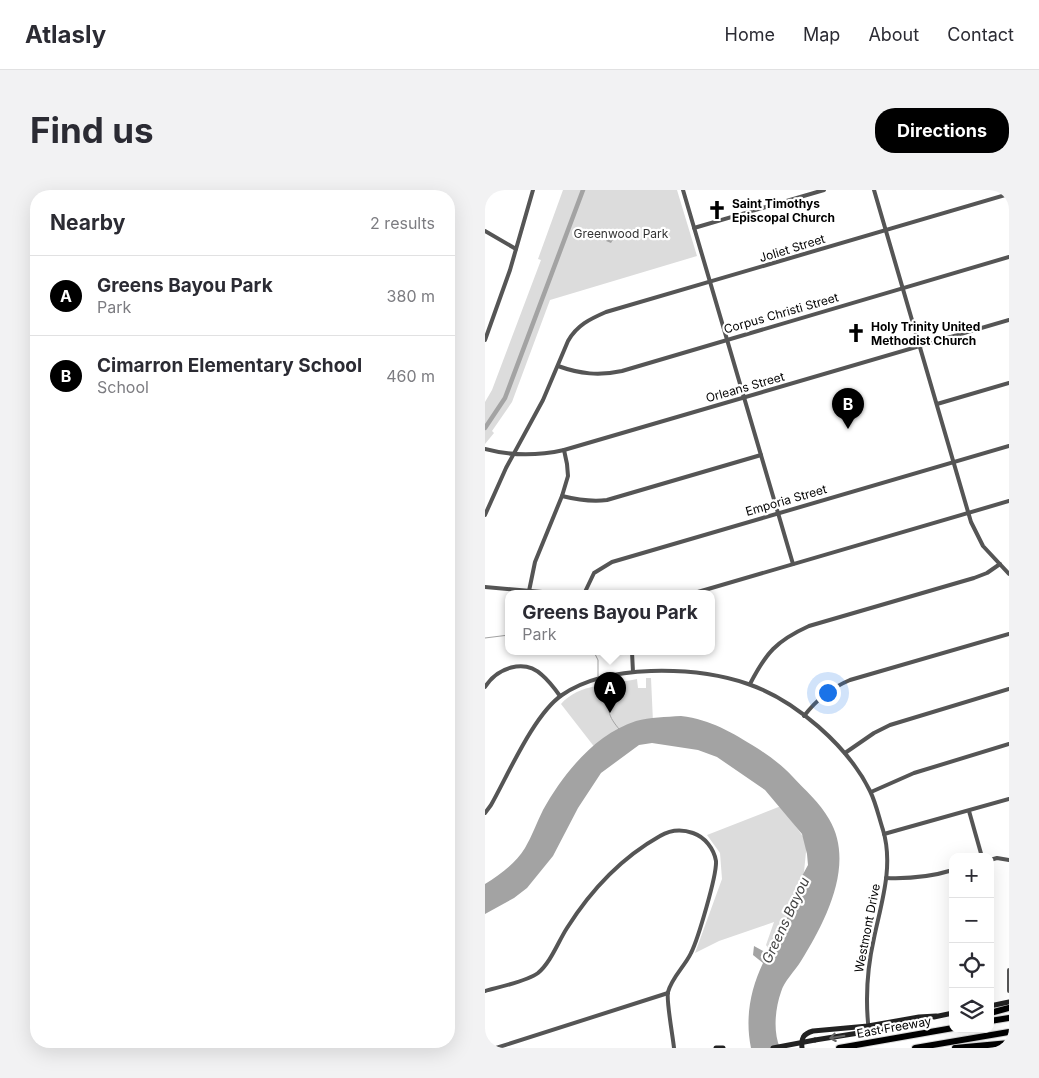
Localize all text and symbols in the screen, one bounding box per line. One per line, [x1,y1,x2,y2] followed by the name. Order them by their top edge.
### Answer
[25,20,106,49] text: Atlasly
[725,24,775,45] text: Home
[803,24,840,45] text: Map
[868,24,919,45] text: About
[947,24,1014,45] text: Contact
[875,108,1009,153] button: Directions
[30,109,154,151] text: Find us
[732,196,835,225] place label: Saint Timothys Episcopal Church
[706,199,728,221] church icon: Saint Timothys Episcopal Church
[50,210,125,235] text: Nearby
[370,213,435,233] text: 2 results
[574,226,669,241] park label: Greenwood Park
[757,231,827,265] street label: Joliet Street
[97,274,273,297] text: Greens Bayou Park
[60,286,72,306] text: A
[387,286,435,306] text: 380 m
[722,289,840,337] street label: Corpus Christi Street
[97,297,131,317] text: Park
[871,319,980,348] place label: Holy Trinity United Methodist Church
[845,322,867,344] church icon: Holy Trinity United Methodist Church
[97,354,362,377] text: Cimarron Elementary School
[61,366,71,386] text: B
[386,366,435,386] text: 460 m
[704,369,786,405] street label: Orleans Street
[97,377,149,397] text: School
[832,388,864,429] pin: B
[744,481,828,519] street label: Emporia Street
[505,590,715,655] popup
[522,601,698,624] text: Greens Bayou Park
[522,624,556,644] text: Park
[594,672,626,713] pin: A
[815,680,841,706] your location
[949,853,994,1033] map controls
[949,853,994,898] button: +
[758,874,812,966] water label: Greens Bayou
[851,882,883,974] street label: Westmont Drive
[949,898,994,943] button: −
[949,943,994,988] button: locate
[949,988,994,1033] button: layers
[855,1013,933,1041] street label: East Freeway
[830,1032,846,1042] one-way arrow

